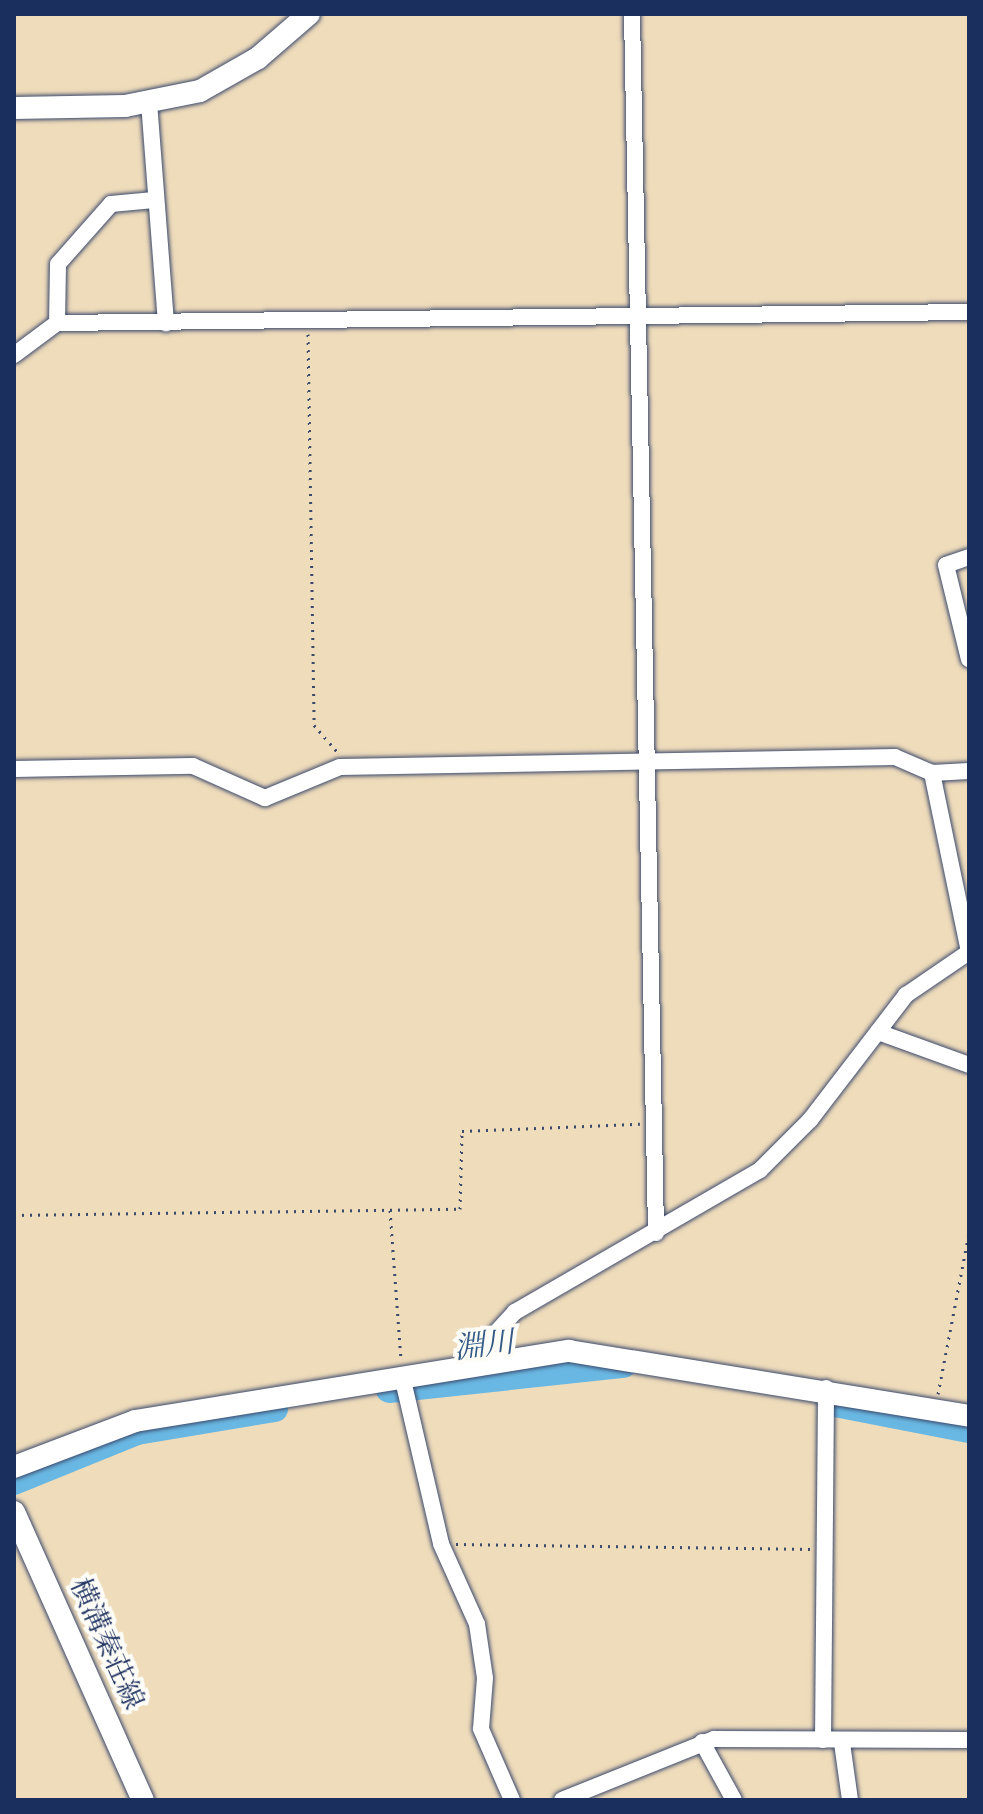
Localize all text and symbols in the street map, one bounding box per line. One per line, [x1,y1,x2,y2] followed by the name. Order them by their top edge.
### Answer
[452,1324,516,1368] water label: 淵川
[62,1573,150,1715] street label: 横溝秦荘線

